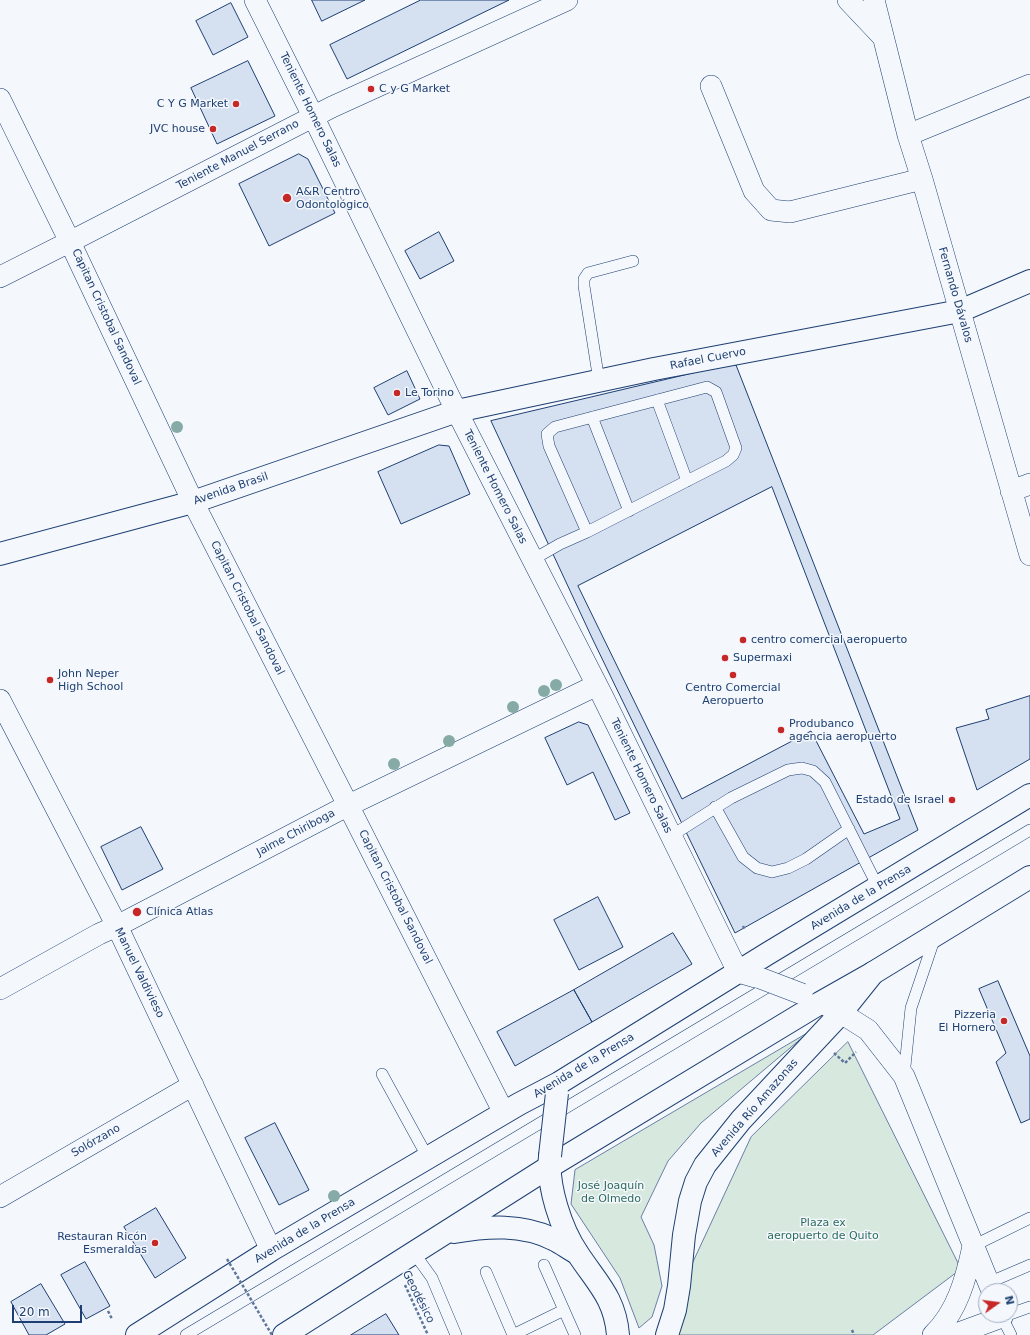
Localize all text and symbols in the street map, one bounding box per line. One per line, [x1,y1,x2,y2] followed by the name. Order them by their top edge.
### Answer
[276,50,344,170] street label: Teniente Homero Salas
[379,82,450,96] place label: C y G Market
[366,84,376,94] marker: C y G Market
[157,97,228,111] place label: C Y G Market
[231,99,241,109] marker: C Y G Market
[175,117,301,193] street label: Teniente Manuel Serrano
[150,122,205,136] place label: JVC house
[208,124,218,134] marker: JVC house
[296,185,369,211] place label: A&R Centro Odontológico
[281,192,293,204] marker: A&R Centro Odontológico
[935,246,975,344] street label: Fernando Dávalos
[69,247,143,387] street label: Capitan Cristobal Sandoval
[669,345,747,373] street label: Rafael Cuervo
[405,386,454,400] place label: Le Torino
[392,388,402,398] marker: Le Torino
[460,428,530,546] street label: Teniente Homero Salas
[192,470,270,508] street label: Avenida Brasil
[207,539,287,677] street label: Capitan Cristobal Sandoval
[751,633,907,647] place label: centro comercial aeropuerto
[738,635,748,645] marker: centro comercial aeropuerto
[733,651,792,665] place label: Supermaxi
[720,653,730,663] marker: Supermaxi
[58,667,123,693] place label: John Neper High School
[728,670,738,680] marker: Centro Comercial Aeropuerto
[45,675,55,685] marker: John Neper High School
[685,681,781,707] place label: Centro Comercial Aeropuerto
[607,716,675,836] street label: Teniente Homero Salas
[789,717,897,743] place label: Produbanco agencia aeropuerto
[776,725,786,735] marker: Produbanco agencia aeropuerto
[856,793,944,807] place label: Estado de Israel
[947,795,957,805] marker: Estado de Israel
[255,807,337,859] street label: Jaime Chiriboga
[355,828,435,966] street label: Capitan Cristobal Sandoval
[808,863,914,933] street label: Avenida de la Prensa
[146,905,213,919] place label: Clínica Atlas
[131,906,143,918] marker: Clínica Atlas
[111,926,167,1020] street label: Manuel Valdivieso
[938,1008,996,1034] place label: Pizzeria El Hornero
[999,1016,1009,1026] marker: Pizzeria El Hornero
[531,1031,637,1101] street label: Avenida de la Prensa
[709,1056,801,1160] street label: Avenida Río Amazonas
[69,1122,123,1160] street label: Solórzano
[578,1179,644,1205] park label: José Joaquín de Olmedo
[252,1196,358,1266] street label: Avenida de la Prensa
[767,1216,879,1242] park label: Plaza ex aeropuerto de Quito
[57,1230,147,1256] place label: Restauran Ricón Esmeraldas
[150,1238,160,1248] marker: Restauran Ricón Esmeraldas
[399,1268,437,1326] street label: Geodésico
[978,1283,1018,1323] north arrow
[1002,1294,1017,1306] text: N
[14,1297,84,1323] scale bar
[19,1305,50,1319] text: 20 m

